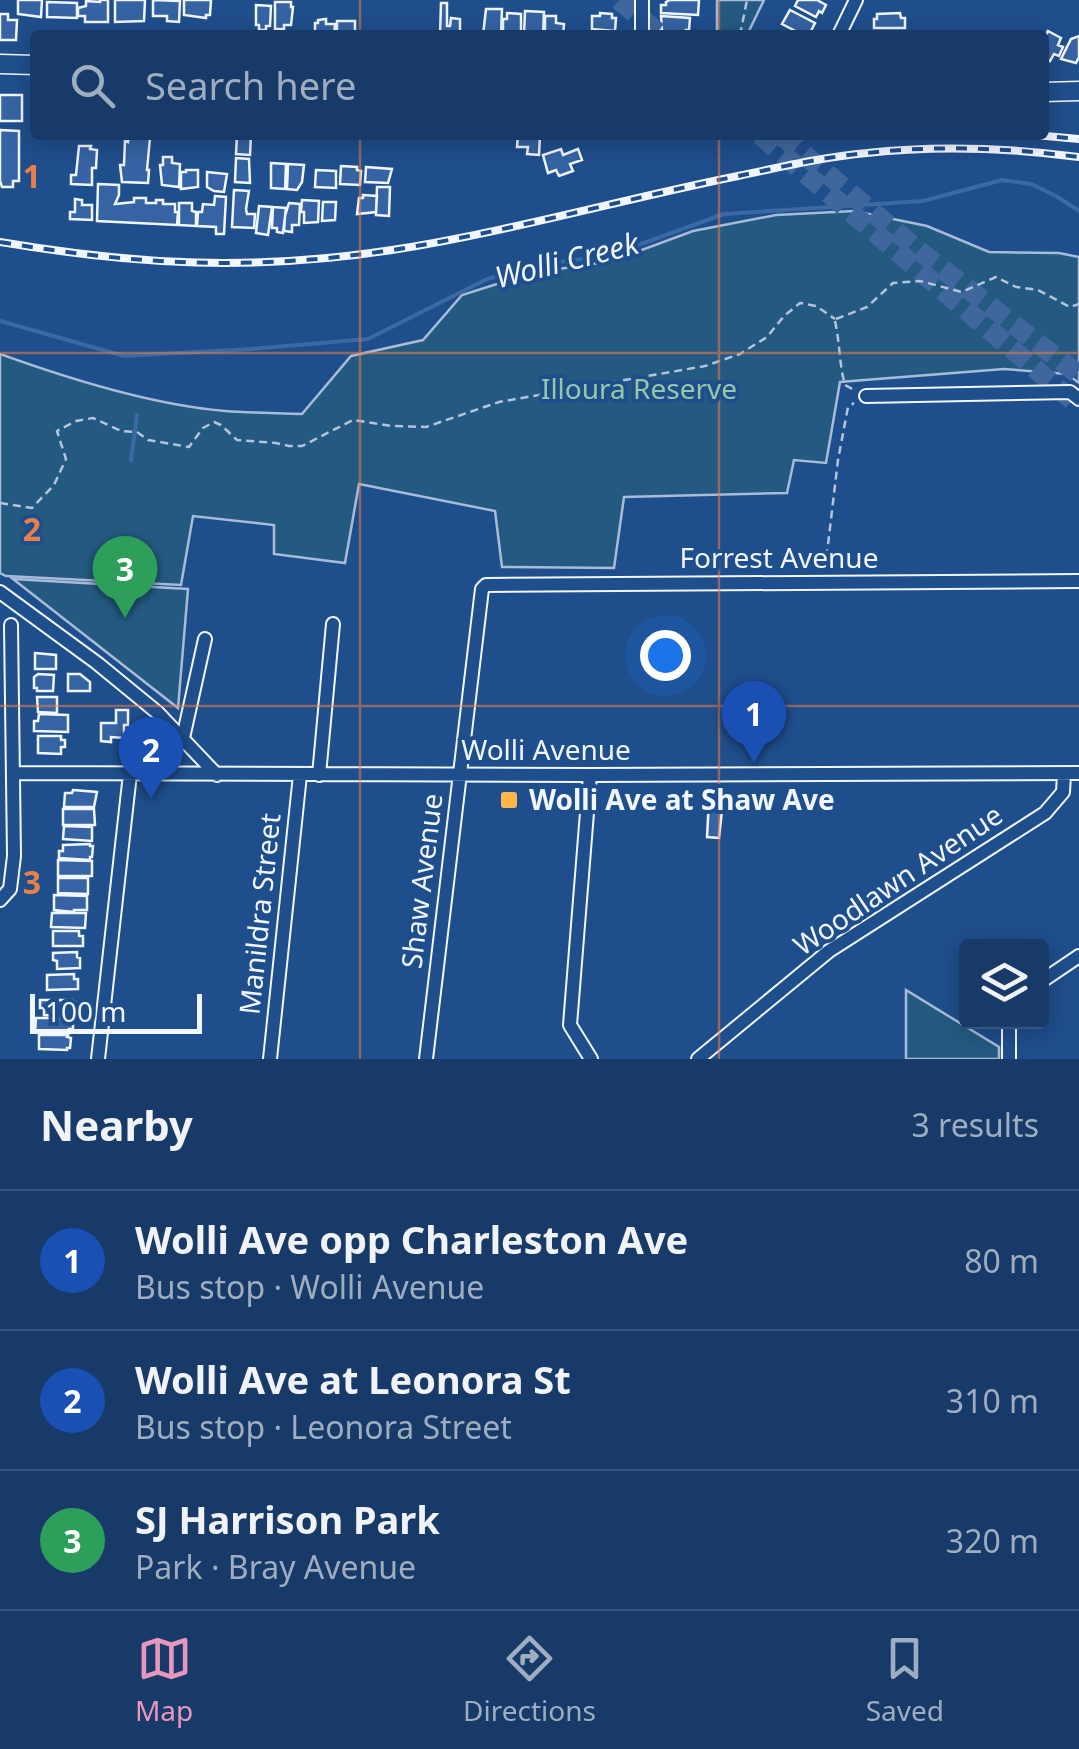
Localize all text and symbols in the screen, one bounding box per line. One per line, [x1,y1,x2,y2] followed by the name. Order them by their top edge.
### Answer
[30,30,1049,140] search box
[65,58,120,113] icon: search
[145,59,356,111] text: Search here
[23,154,41,197] text: 1
[490,222,644,297] water label: Wolli Creek
[541,369,737,407] park label: Illoura Reserve
[23,507,41,550] text: 2
[92,536,158,618] pin: 3
[680,538,878,576] street label: Forrest Avenue
[640,630,691,681] your location
[722,680,786,763] pin: 1
[118,716,184,799] pin: 2
[461,730,631,768] street label: Wolli Avenue
[529,780,835,818] place label: Wolli Ave at Shaw Ave
[498,789,520,811] marker: Wolli Ave at Shaw Ave
[391,791,451,971] street label: Shaw Avenue
[785,795,1009,963] street label: Woodlawn Avenue
[230,811,288,1016] street label: Manildra Street
[23,860,41,903] text: 3
[959,939,1049,1029] map controls
[959,939,1049,1029] button: layers
[30,989,202,1034] scale bar
[45,992,127,1030] text: 100 m
[40,1096,193,1153] text: Nearby
[912,1103,1039,1146] text: 3 results
[135,1213,688,1265] text: Wolli Ave opp Charleston Ave
[63,1239,82,1282] text: 1
[964,1239,1039,1282] text: 80 m
[135,1265,484,1308] text: Bus stop · Wolli Avenue
[135,1353,571,1405] text: Wolli Ave at Leonora St
[63,1379,82,1422] text: 2
[946,1379,1039,1422] text: 310 m
[135,1405,512,1448] text: Bus stop · Leonora Street
[135,1493,440,1545] text: SJ Harrison Park
[63,1519,82,1562] text: 3
[946,1519,1039,1562] text: 320 m
[135,1545,416,1588] text: Park · Bray Avenue
[135,1631,193,1729] tab: Map
[463,1631,596,1729] tab: Directions
[866,1631,944,1729] tab: Saved

